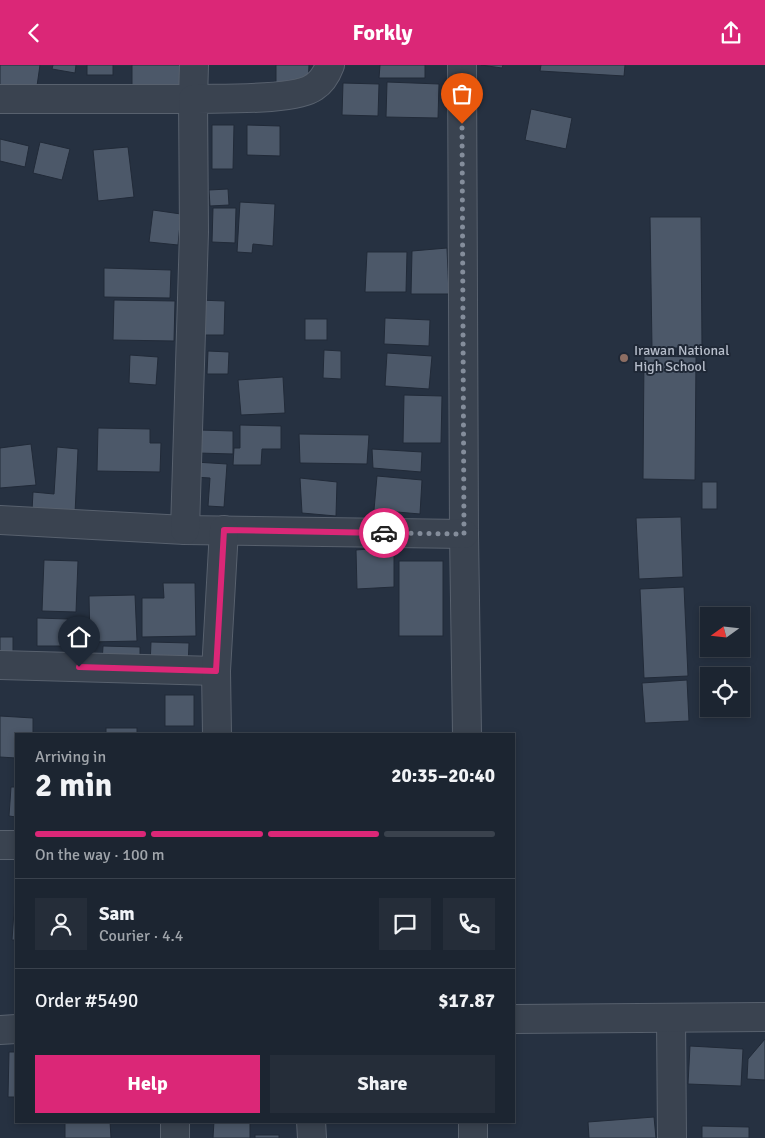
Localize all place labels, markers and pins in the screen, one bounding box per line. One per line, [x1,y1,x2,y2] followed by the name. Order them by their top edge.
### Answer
[441,73,483,124] pin
[634,342,729,375] place label: Irawan National High School
[618,352,630,364] marker: Irawan National High School
[58,616,100,667] pin

